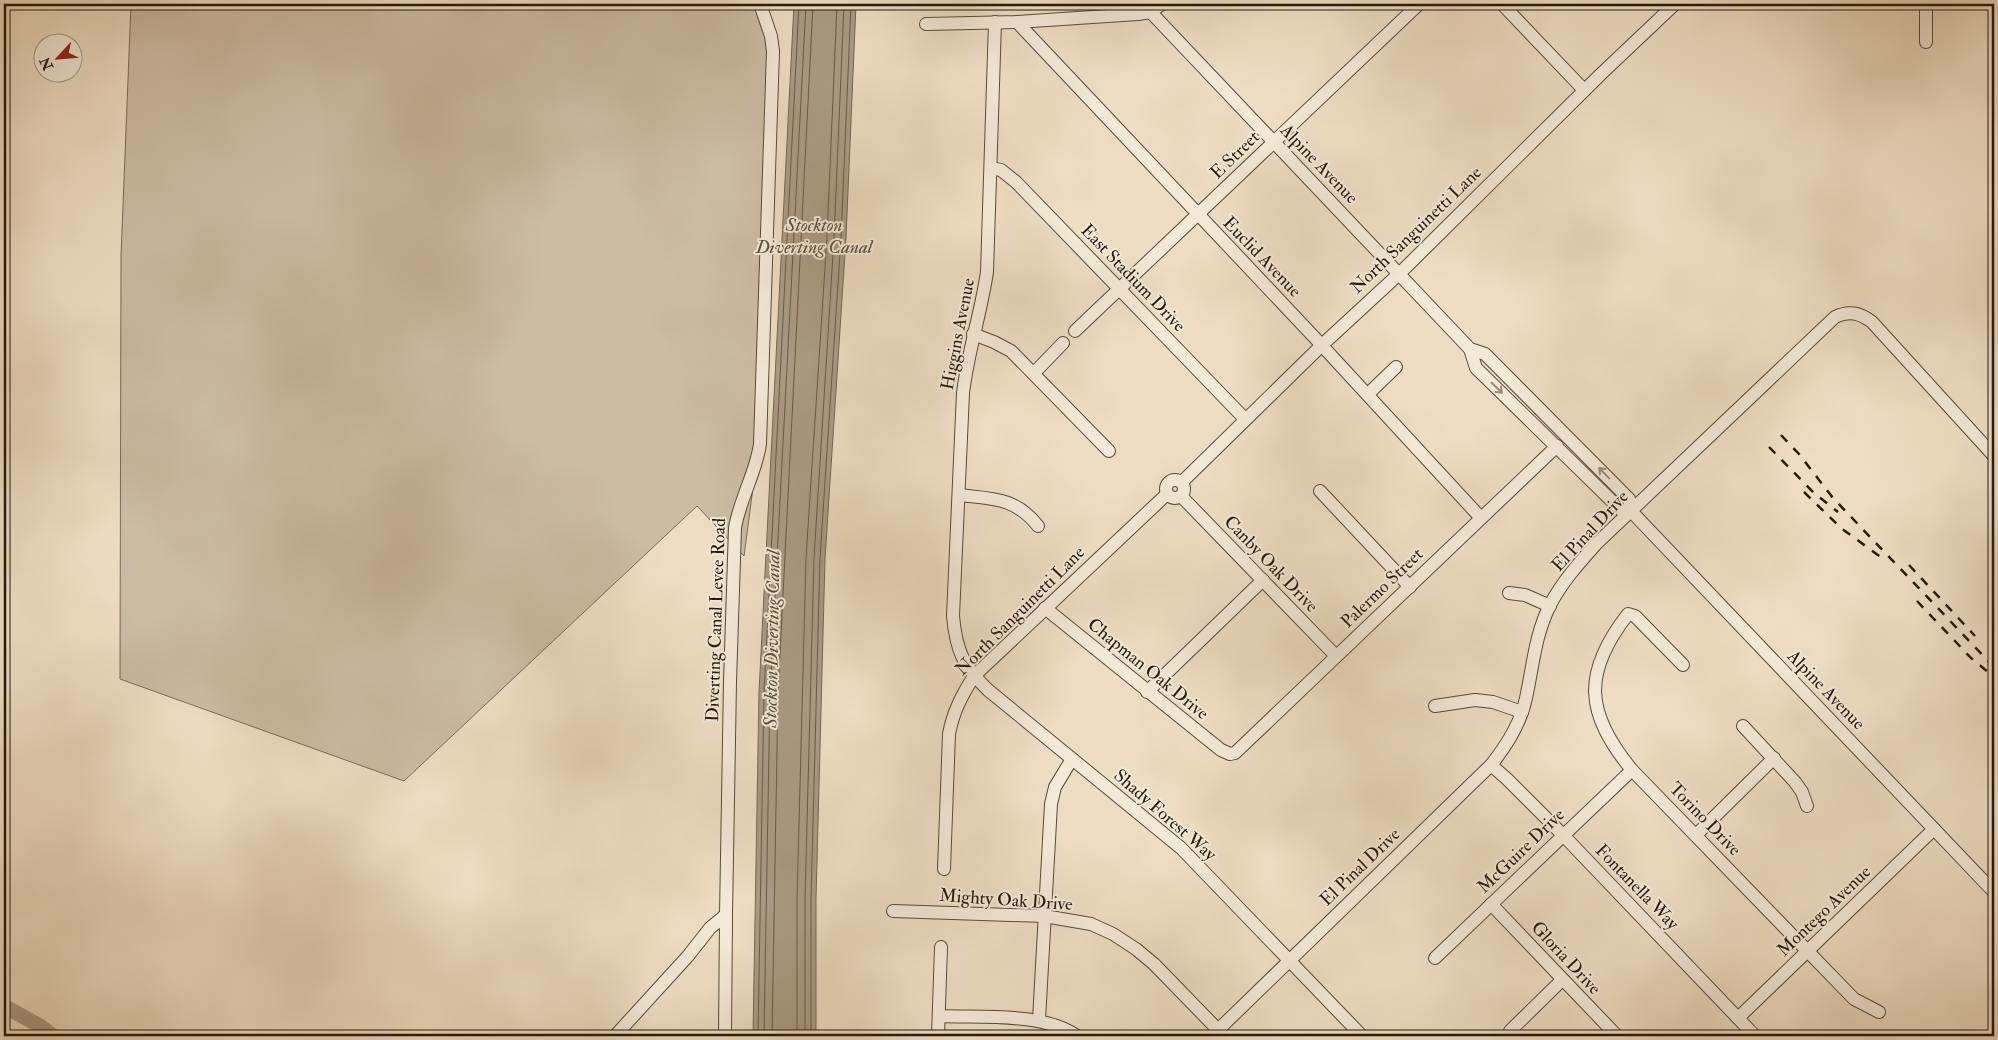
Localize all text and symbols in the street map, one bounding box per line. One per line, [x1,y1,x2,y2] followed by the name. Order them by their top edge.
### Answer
[32,32,82,82] north arrow
[36,54,58,74] text: N
[1274,118,1363,209] street label: Alpine Avenue
[1205,126,1265,184] street label: E Street
[1345,161,1487,299] street label: North Sanguinetti Lane
[1218,212,1307,303] street label: Euclid Avenue
[755,213,874,259] water label: Stockton Diverting Canal
[1076,219,1191,337] street label: East Stadium Drive
[936,276,980,392] street label: Higgins Avenue
[1490,382,1503,394] one-way arrow
[1598,467,1610,479] one-way arrow
[1546,485,1634,576] street label: El Pinal Drive
[1219,511,1323,618] street label: Canby Oak Drive
[701,518,731,722] street label: Diverting Canal Levee Road
[950,541,1090,681] street label: North Sanguinetti Lane
[1336,543,1428,633] street label: Palermo Street
[758,548,786,729] water label: Stockton Diverting Canal
[1083,613,1214,725] street label: Chapman Oak Drive
[1781,644,1870,735] street label: Alpine Avenue
[1109,764,1222,867] street label: Shady Forest Way
[1664,777,1746,861] street label: Torino Drive
[1472,803,1570,898] street label: McGuire Drive
[1315,823,1405,911] street label: El Pinal Drive
[1590,839,1685,936] street label: Fontanella Way
[1772,860,1876,962] street label: Montego Avenue
[939,884,1074,916] street label: Mighty Oak Drive
[1526,916,1606,1000] street label: Gloria Drive

